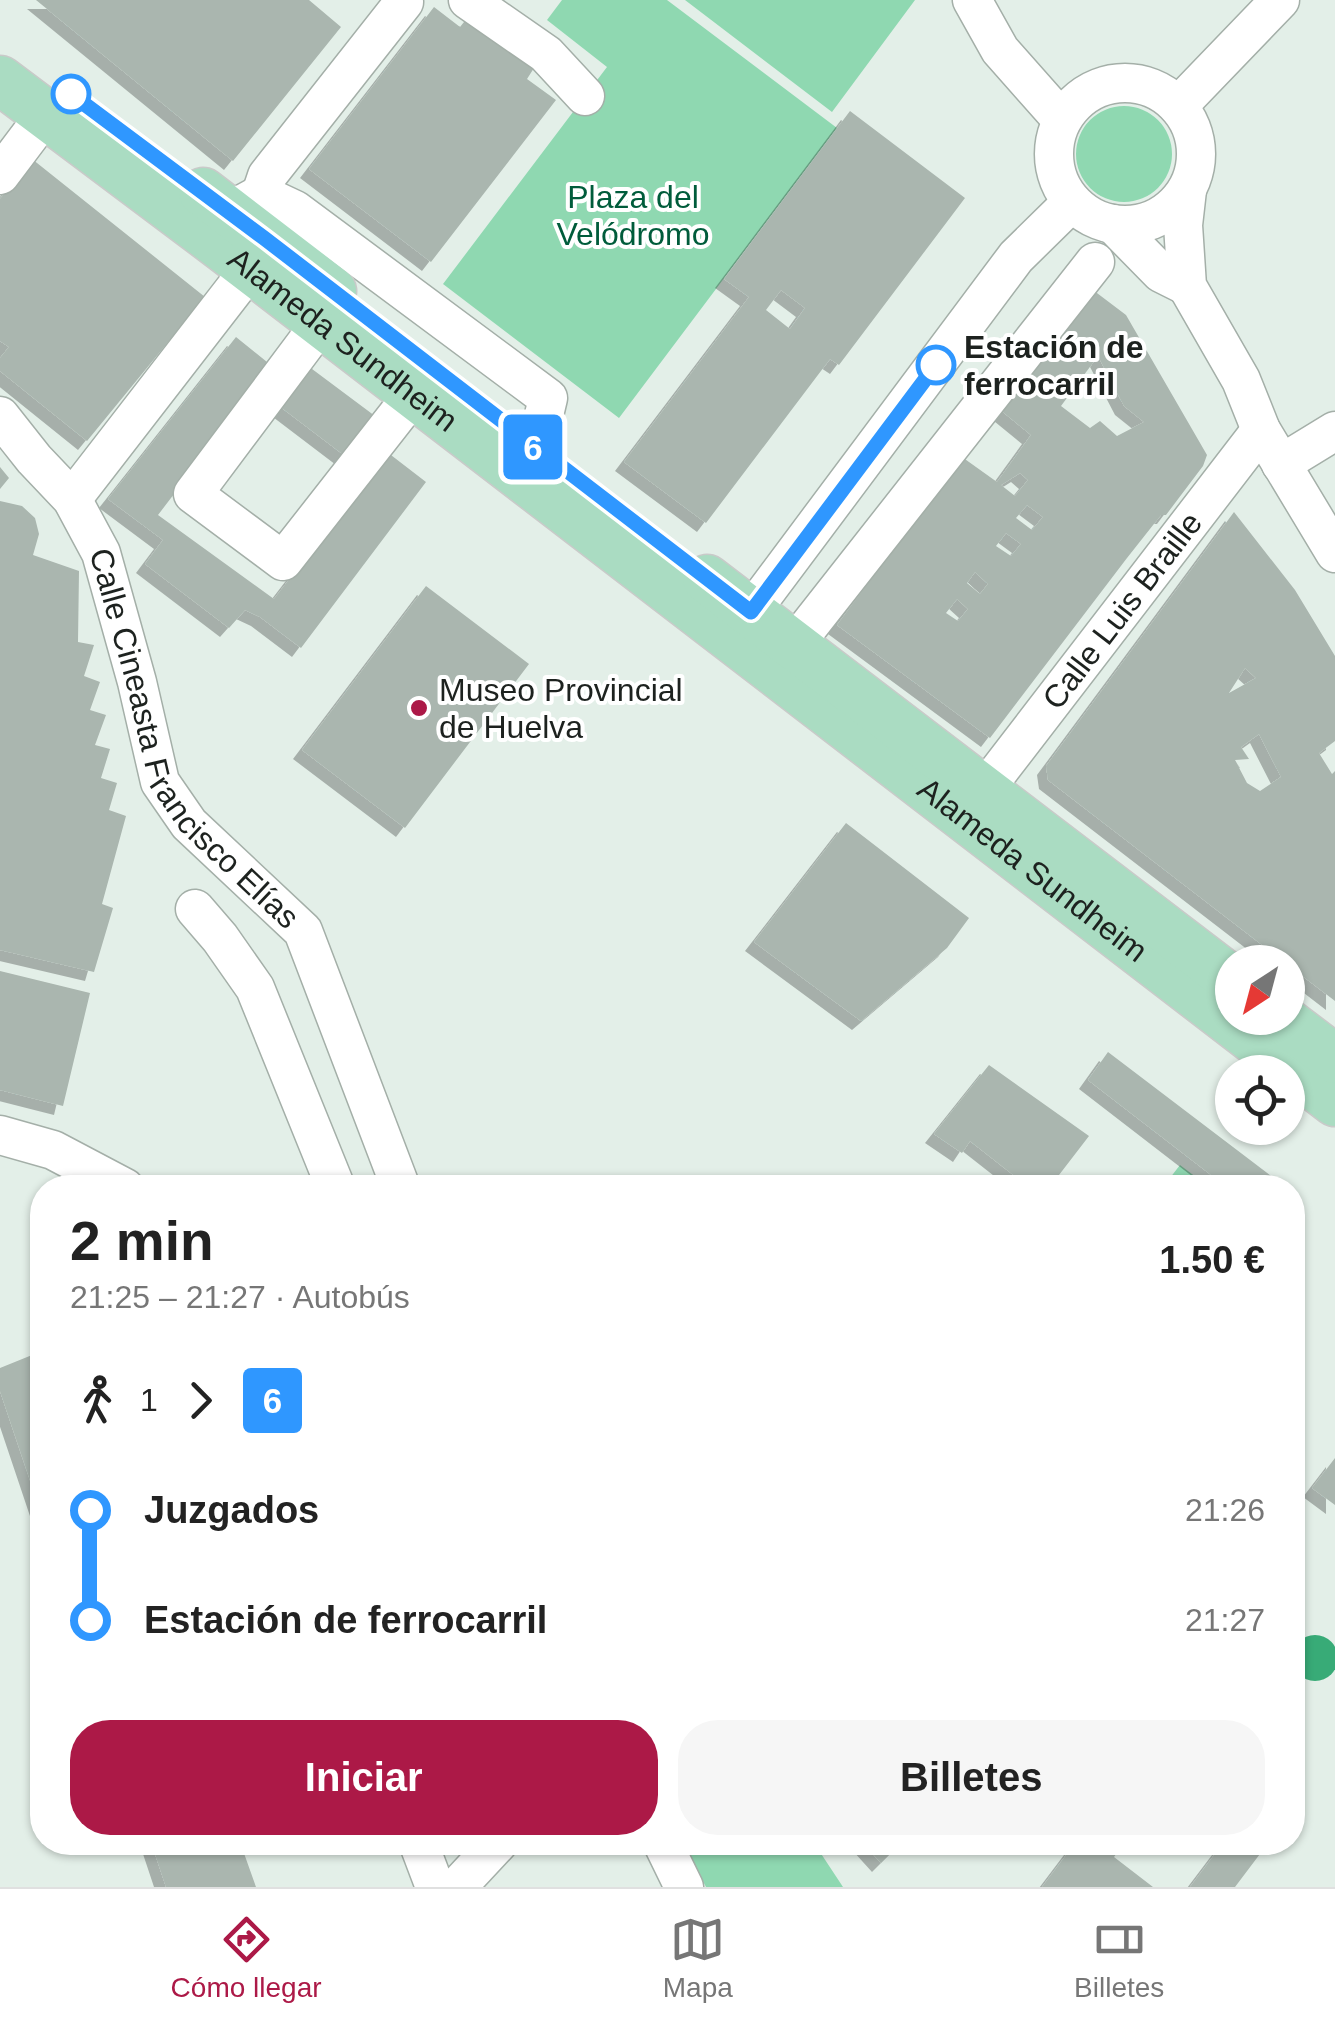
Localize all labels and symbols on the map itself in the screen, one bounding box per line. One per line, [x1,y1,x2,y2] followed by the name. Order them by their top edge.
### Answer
[52,75,90,113] unlabelled marker
[557,179,709,252] park label: Plaza del Velódromo
[221,240,465,439] street label: Alameda Sundheim
[964,329,1144,402] place label: Estación de ferrocarril
[917,346,955,384] marker: Estación de ferrocarril
[500,414,566,480] line badge: 6
[1035,505,1209,716] street label: Calle Luis Braille
[83,544,306,936] street label: Calle Cineasta Francisco Elías
[439,672,683,745] place label: Museo Provincial de Huelva
[408,697,430,719] marker: Museo Provincial de Huelva
[911,770,1154,969] street label: Alameda Sundheim
[1215,945,1305,1035] north arrow

